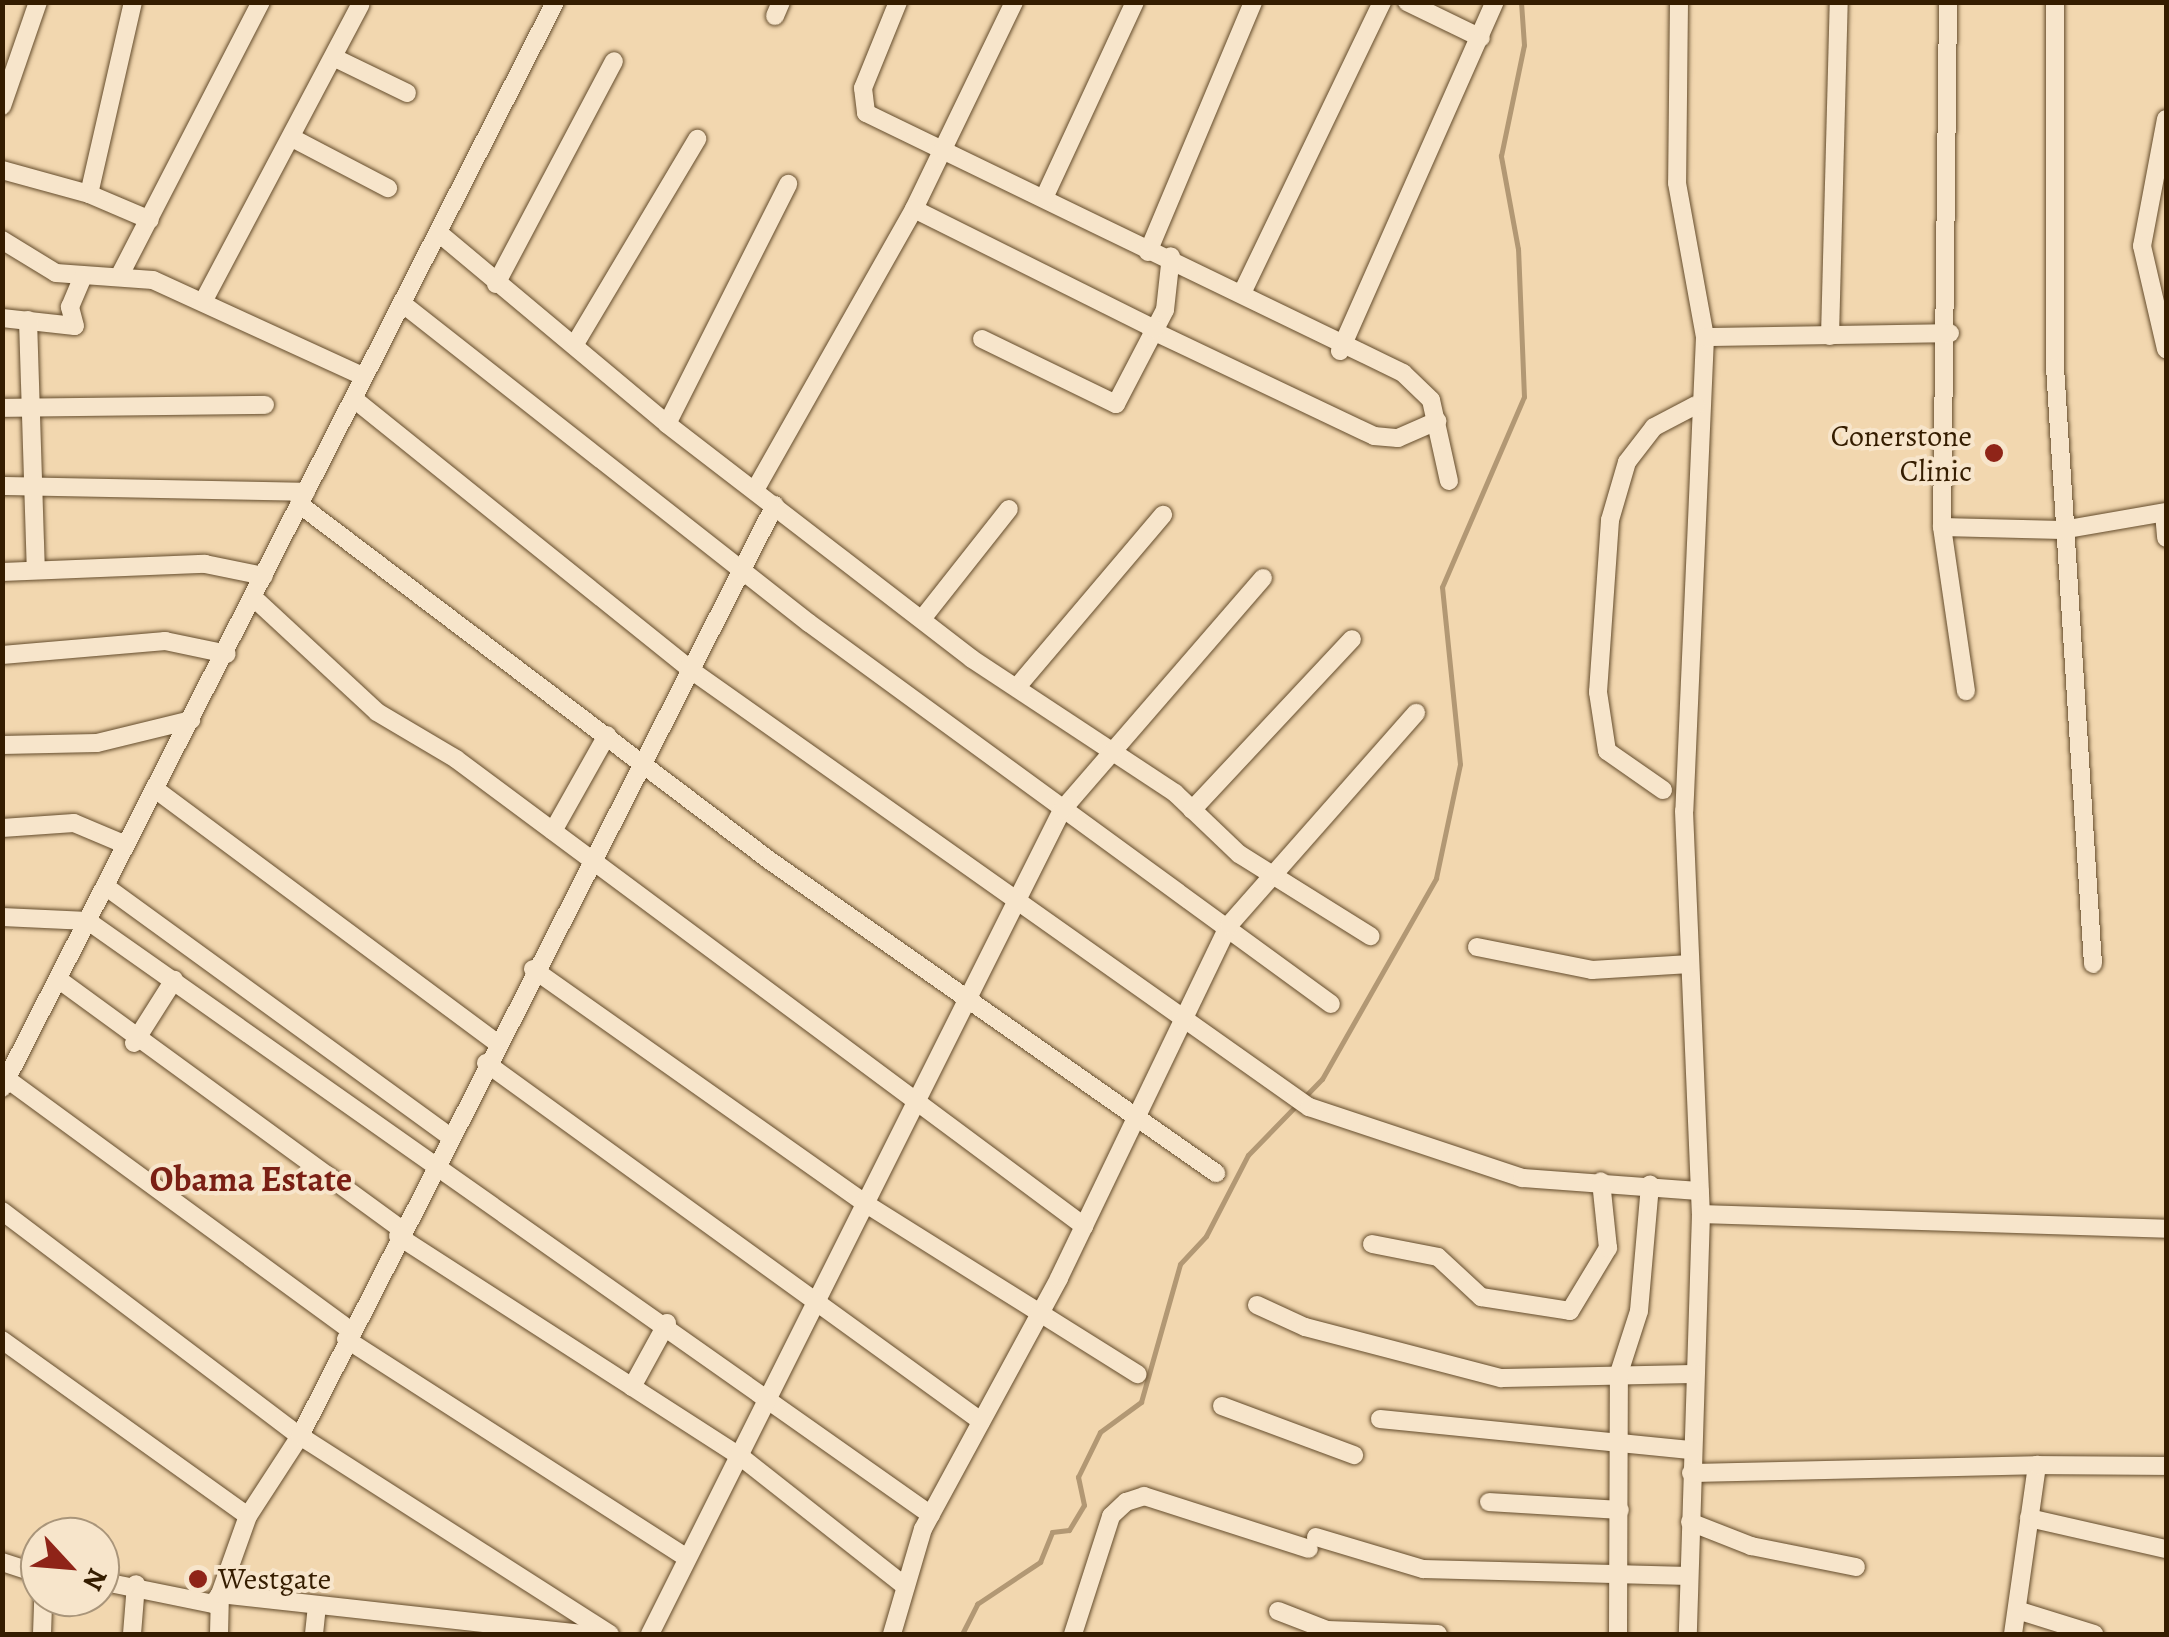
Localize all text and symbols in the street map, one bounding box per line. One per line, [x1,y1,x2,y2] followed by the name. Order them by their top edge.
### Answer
[1831,418,1972,488] place label: Conerstone Clinic
[1981,440,2007,466] marker: Conerstone Clinic
[150,1158,352,1200] district label: Obama Estate
[20,1517,120,1617] north arrow
[218,1561,331,1597] place label: Westgate
[74,1562,117,1597] text: N
[187,1568,209,1590] marker: Westgate

